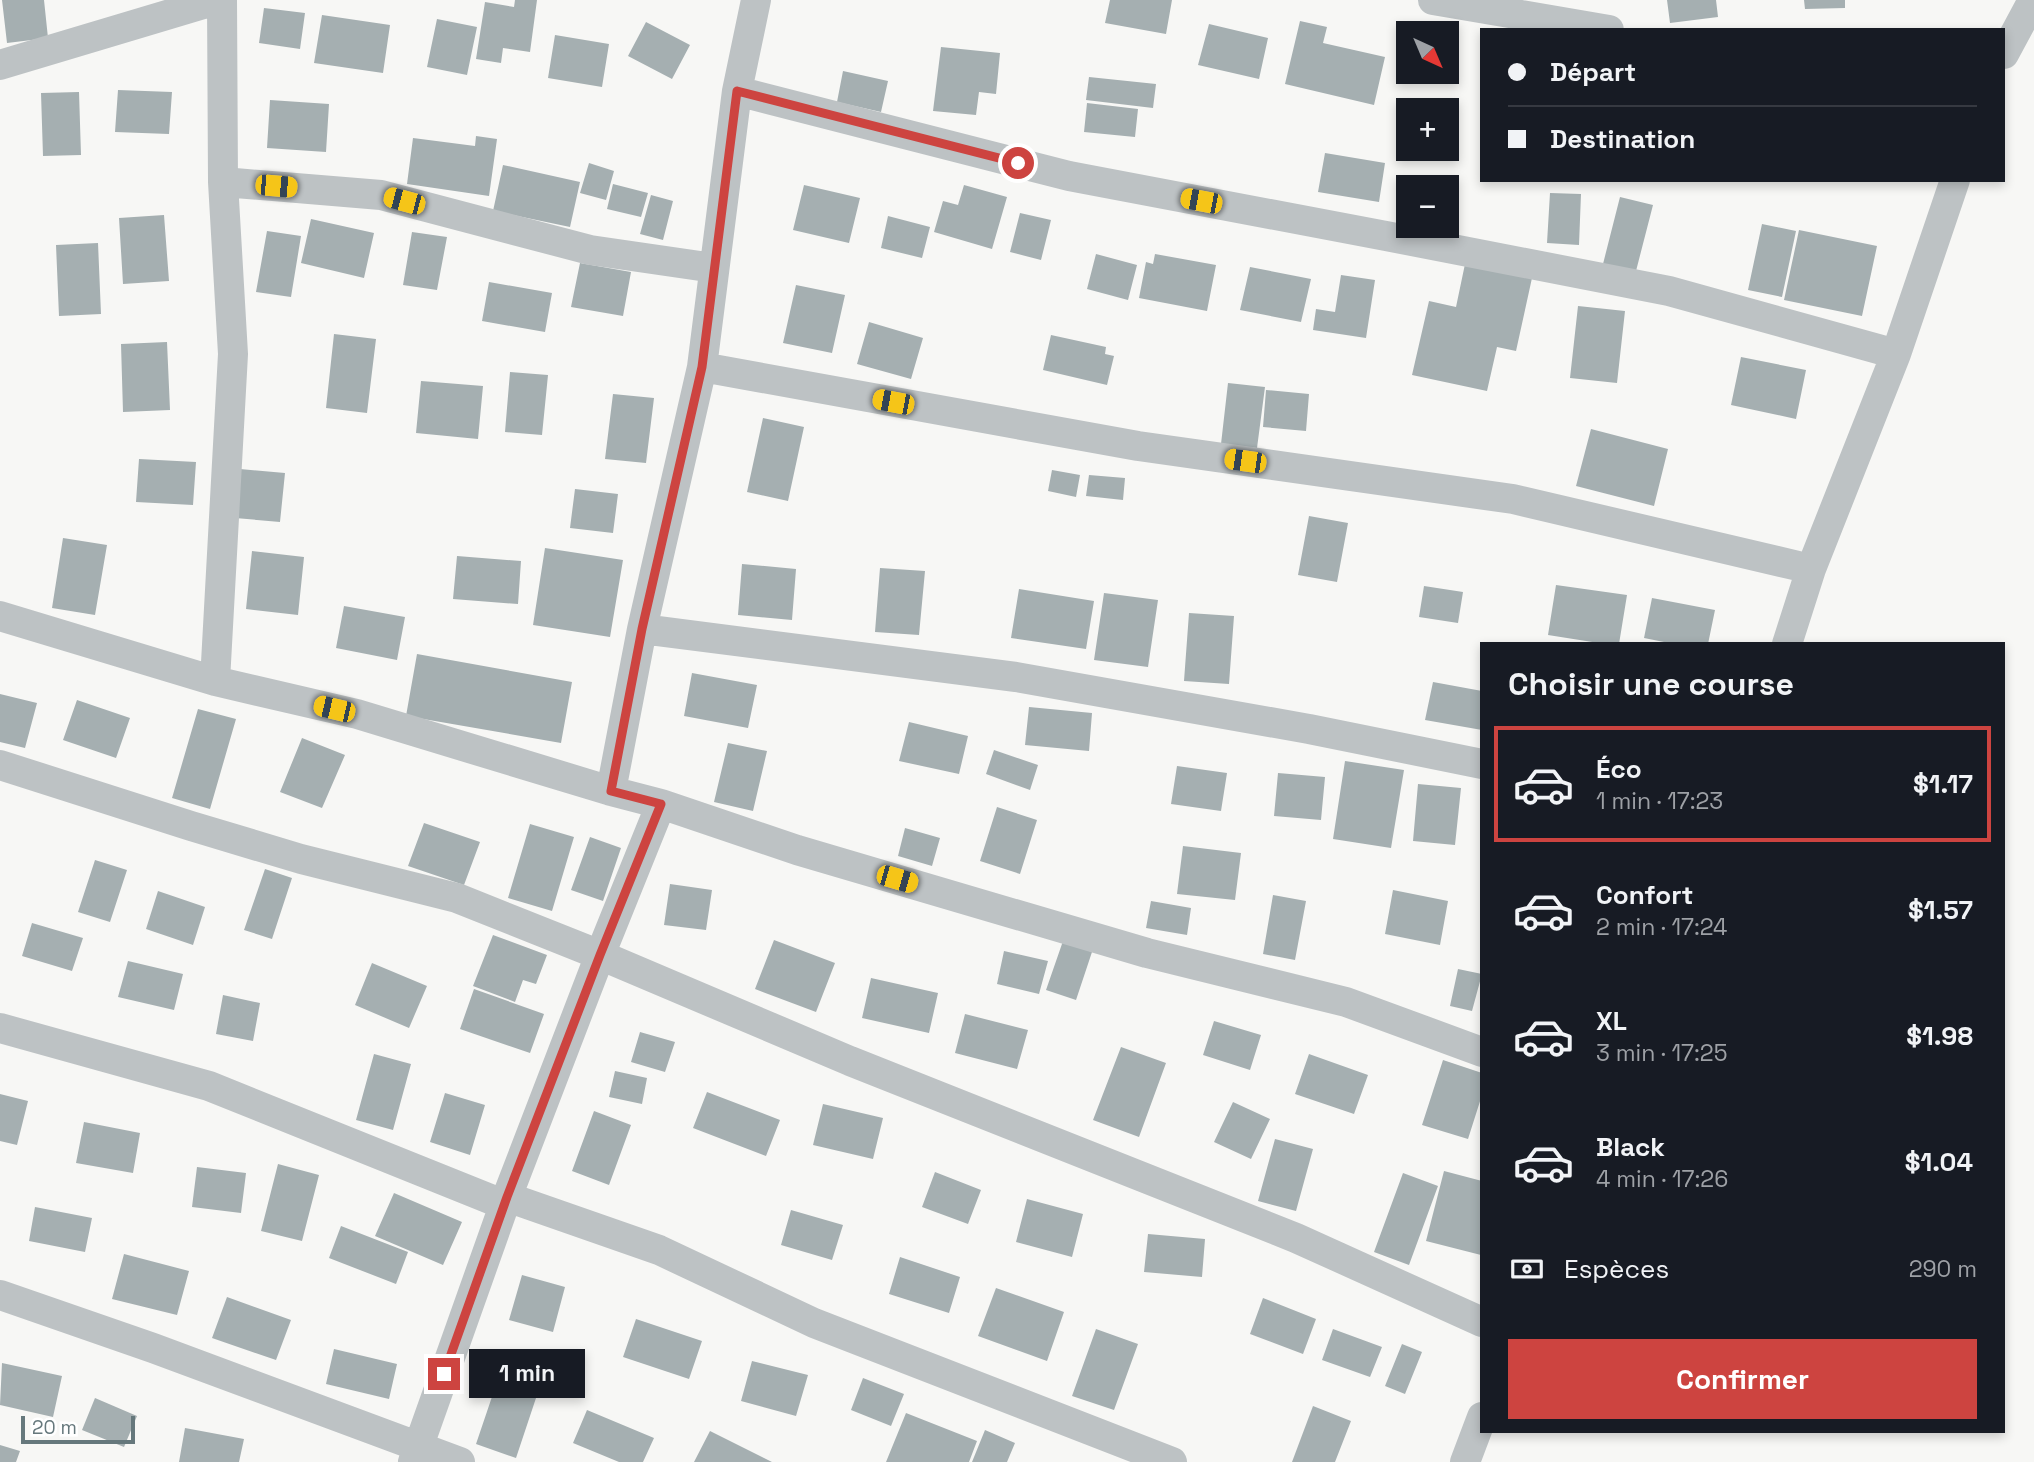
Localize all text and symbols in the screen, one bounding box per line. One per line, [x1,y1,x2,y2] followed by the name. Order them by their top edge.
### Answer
[1396,21,1460,84] north arrow
[1396,21,1459,238] map controls
[1550,55,1636,89] text: Départ
[1396,98,1459,161] button: +
[1550,122,1695,156] text: Destination
[1002,147,1034,179] route start
[255,174,298,198] car
[1396,175,1459,238] button: −
[381,185,428,217] car
[1179,187,1224,215] car
[871,388,916,416] car
[1223,448,1268,474] car
[1508,664,1794,704] text: Choisir une course
[312,694,357,724] car
[1596,752,1642,786] text: Éco
[1512,753,1575,816] icon: car
[1913,767,1973,801] text: $1.17
[1596,786,1723,816] text: 1 min · 17:23
[874,863,921,895] car
[1596,878,1693,912] text: Confort
[1512,879,1575,942] icon: car
[1908,893,1973,927] text: $1.57
[1596,912,1727,942] text: 2 min · 17:24
[1596,1004,1627,1038] text: XL
[1512,1005,1575,1068] icon: car
[1906,1019,1973,1053] text: $1.98
[1596,1038,1728,1068] text: 3 min · 17:25
[1596,1130,1665,1164] text: Black
[1512,1131,1575,1194] icon: car
[1905,1145,1973,1179] text: $1.04
[1596,1164,1728,1194] text: 4 min · 17:26
[1508,1250,1546,1288] icon: cash
[1564,1252,1669,1286] text: Espèces
[1909,1254,1977,1284] text: 290 m
[1508,1339,1977,1419] button: Confirmer
[468,1350,584,1398] callout: 1 min
[428,1358,460,1390] route end
[499,1358,555,1388] text: 1 min
[21,1413,135,1445] scale bar
[32,1415,77,1440] text: 20 m

